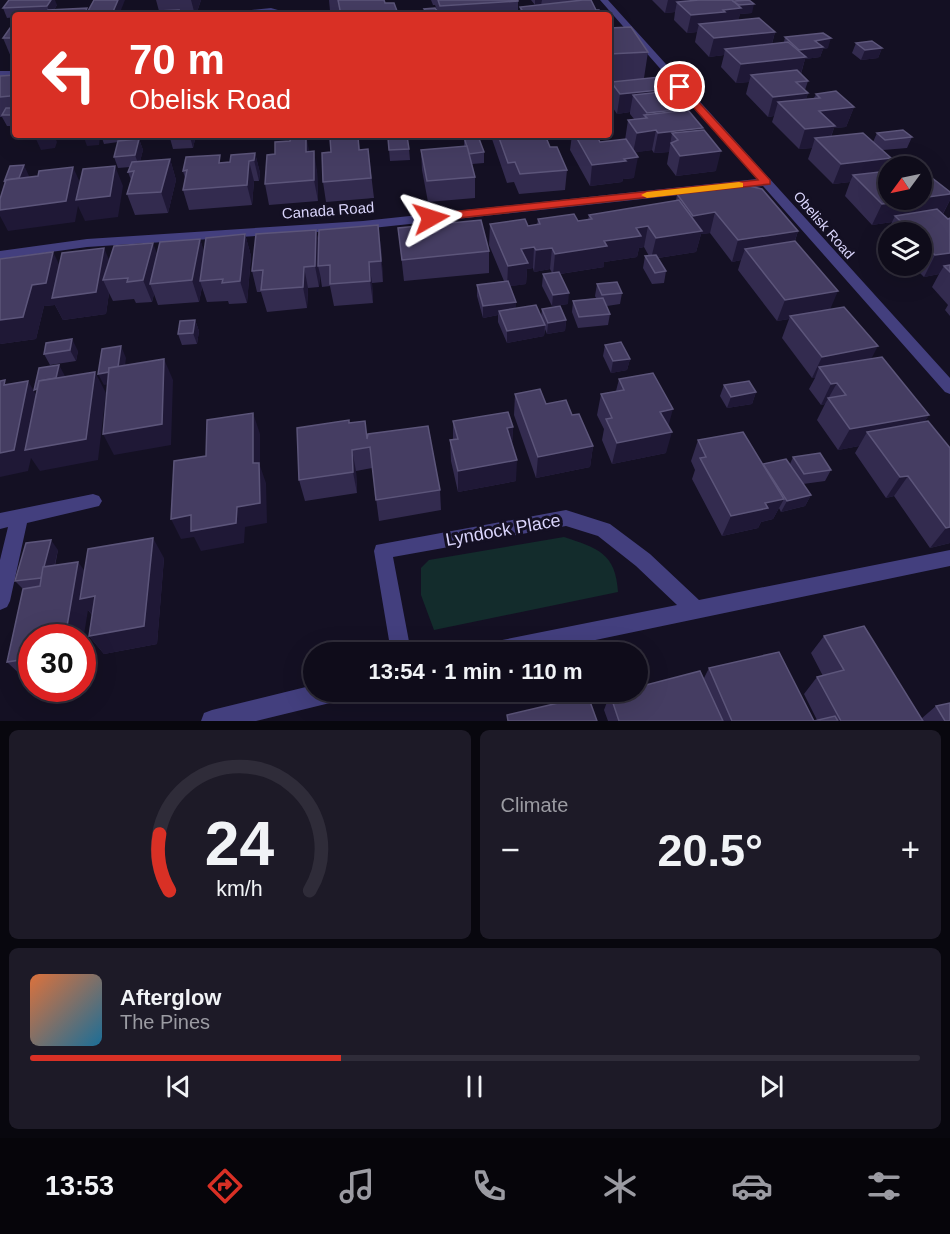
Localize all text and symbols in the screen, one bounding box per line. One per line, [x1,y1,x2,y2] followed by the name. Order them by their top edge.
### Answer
[30,36,108,114] icon: left
[129,36,225,83] text: 70 m
[654,61,705,112] pin
[663,70,696,103] icon: arrive
[129,85,291,115] text: Obelisk Road
[878,156,932,210] north arrow
[878,156,932,276] map controls
[399,186,463,250] position arrow
[790,188,858,262] street label: Obelisk Road
[281,198,375,222] street label: Canada Road
[878,222,932,276] button: layers
[444,510,562,550] street label: Lyndock Place
[18,624,96,702] speed limit sign: 30
[369,659,583,684] text: 13:54 · 1 min · 110 m
[501,794,568,816] text: Climate
[205,809,275,878] text: 24
[657,825,763,876] text: 20.5°
[501,831,520,868] text: −
[901,831,920,868] text: +
[217,878,263,902] text: km/h
[120,985,221,1010] text: Afterglow
[120,1011,210,1033] text: The Pines
[162,1070,195,1103] icon: previous
[458,1070,491,1103] icon: pause
[755,1070,788,1103] icon: next
[204,1165,246,1207] icon: directions
[336,1165,378,1207] icon: music
[468,1165,510,1207] icon: phone
[599,1165,641,1207] icon: climate
[731,1165,773,1207] icon: car
[863,1165,905,1207] icon: filters
[45,1171,114,1201] text: 13:53

